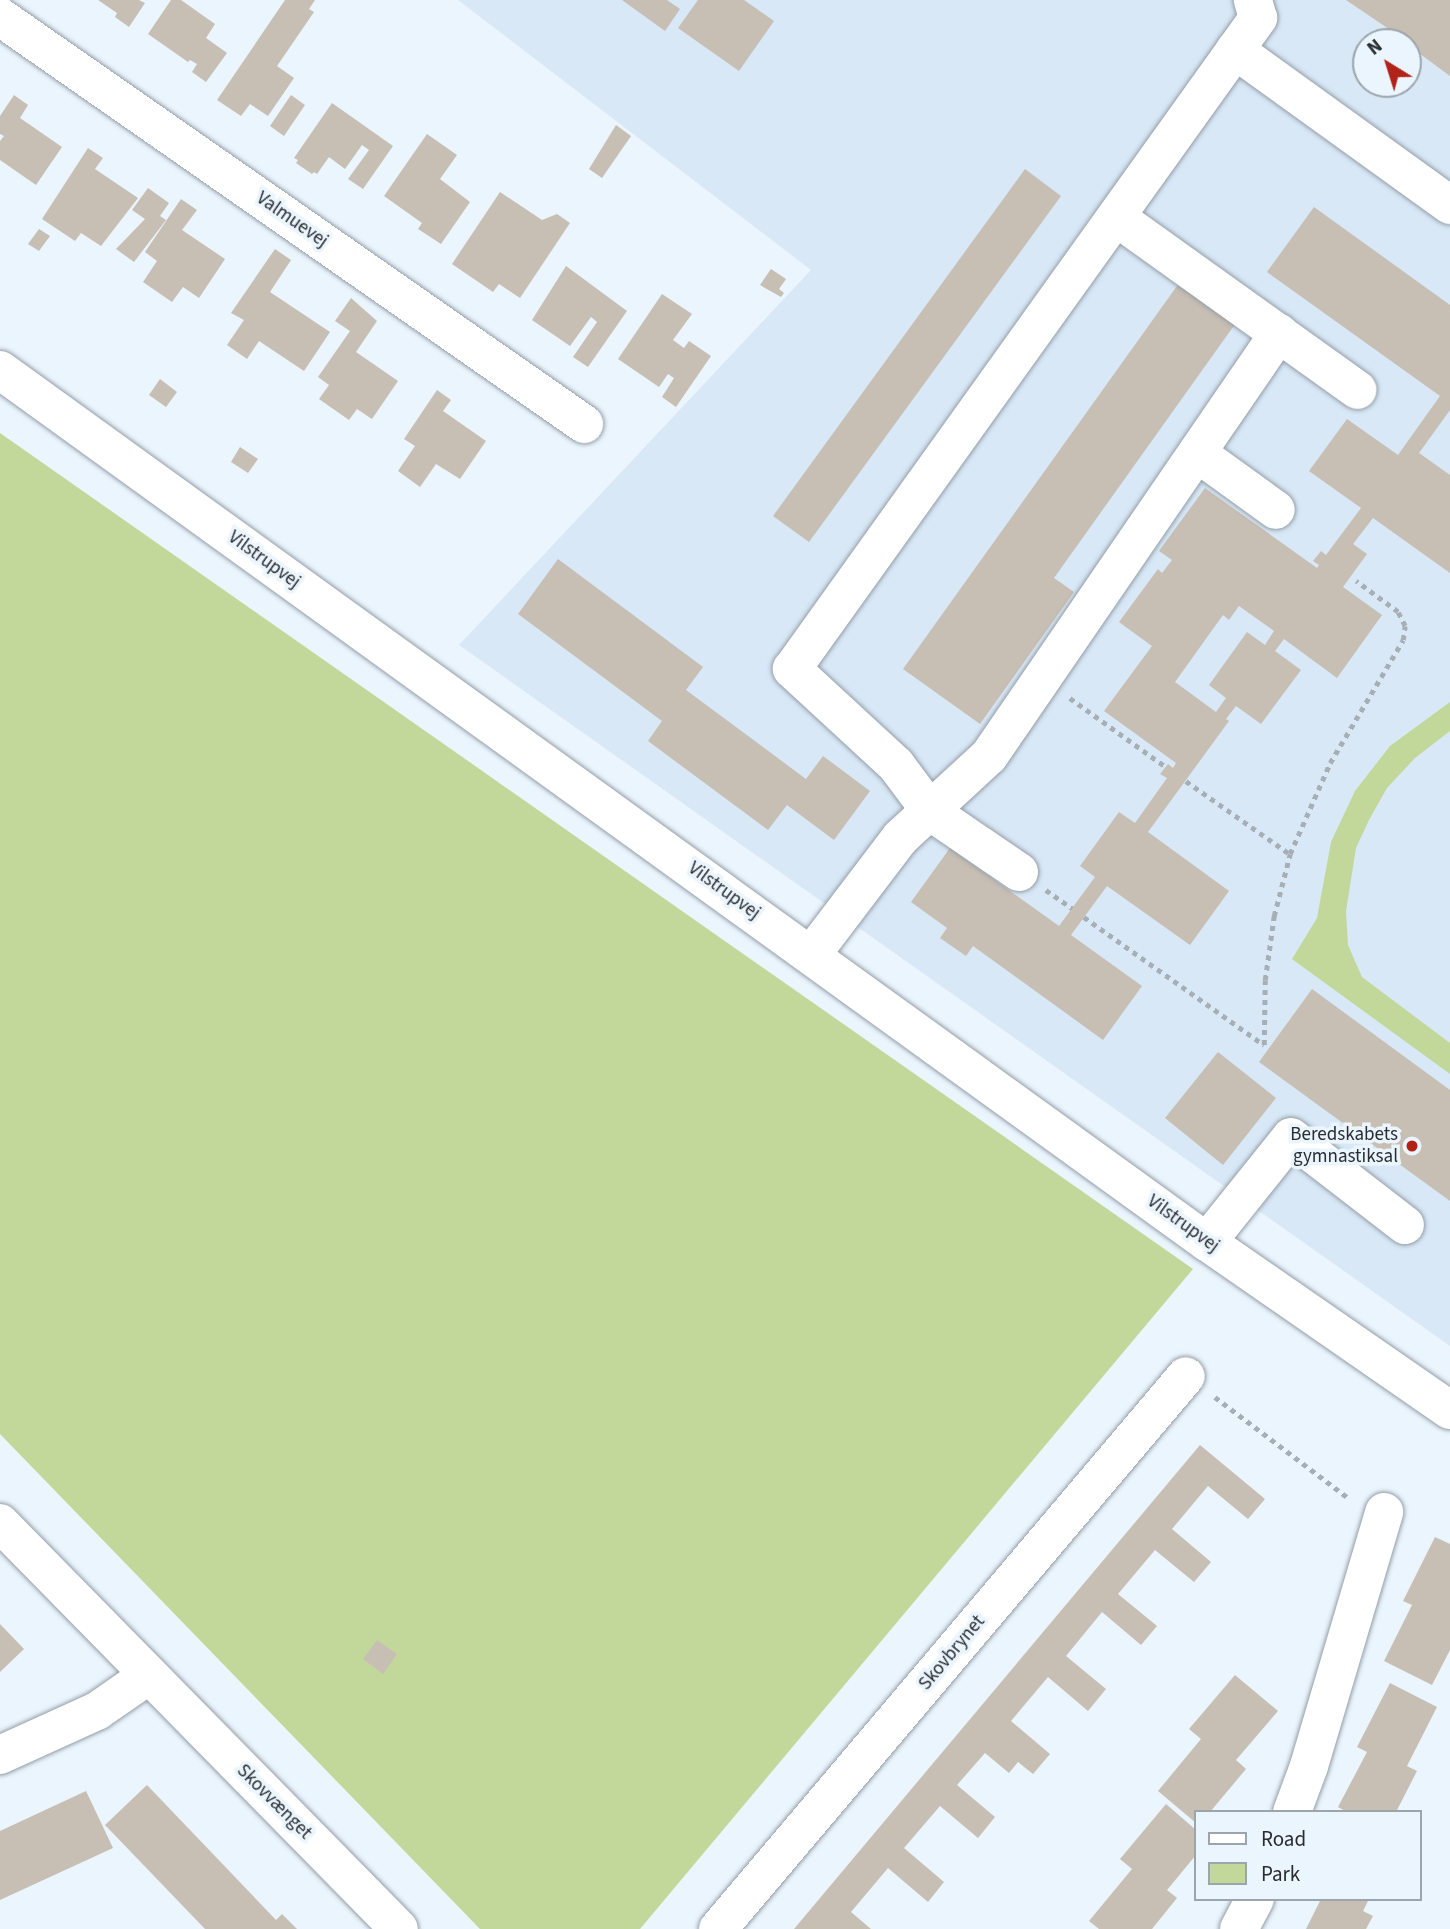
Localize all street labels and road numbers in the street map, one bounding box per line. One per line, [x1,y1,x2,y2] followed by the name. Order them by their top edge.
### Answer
[252,187,332,253] street label: Valmuevej
[223,526,305,594] street label: Vilstrupvej
[683,857,765,925] street label: Vilstrupvej
[1142,1190,1224,1258] street label: Vilstrupvej
[914,1611,990,1695] street label: Skovbrynet
[232,1760,316,1844] street label: Skovvænget

